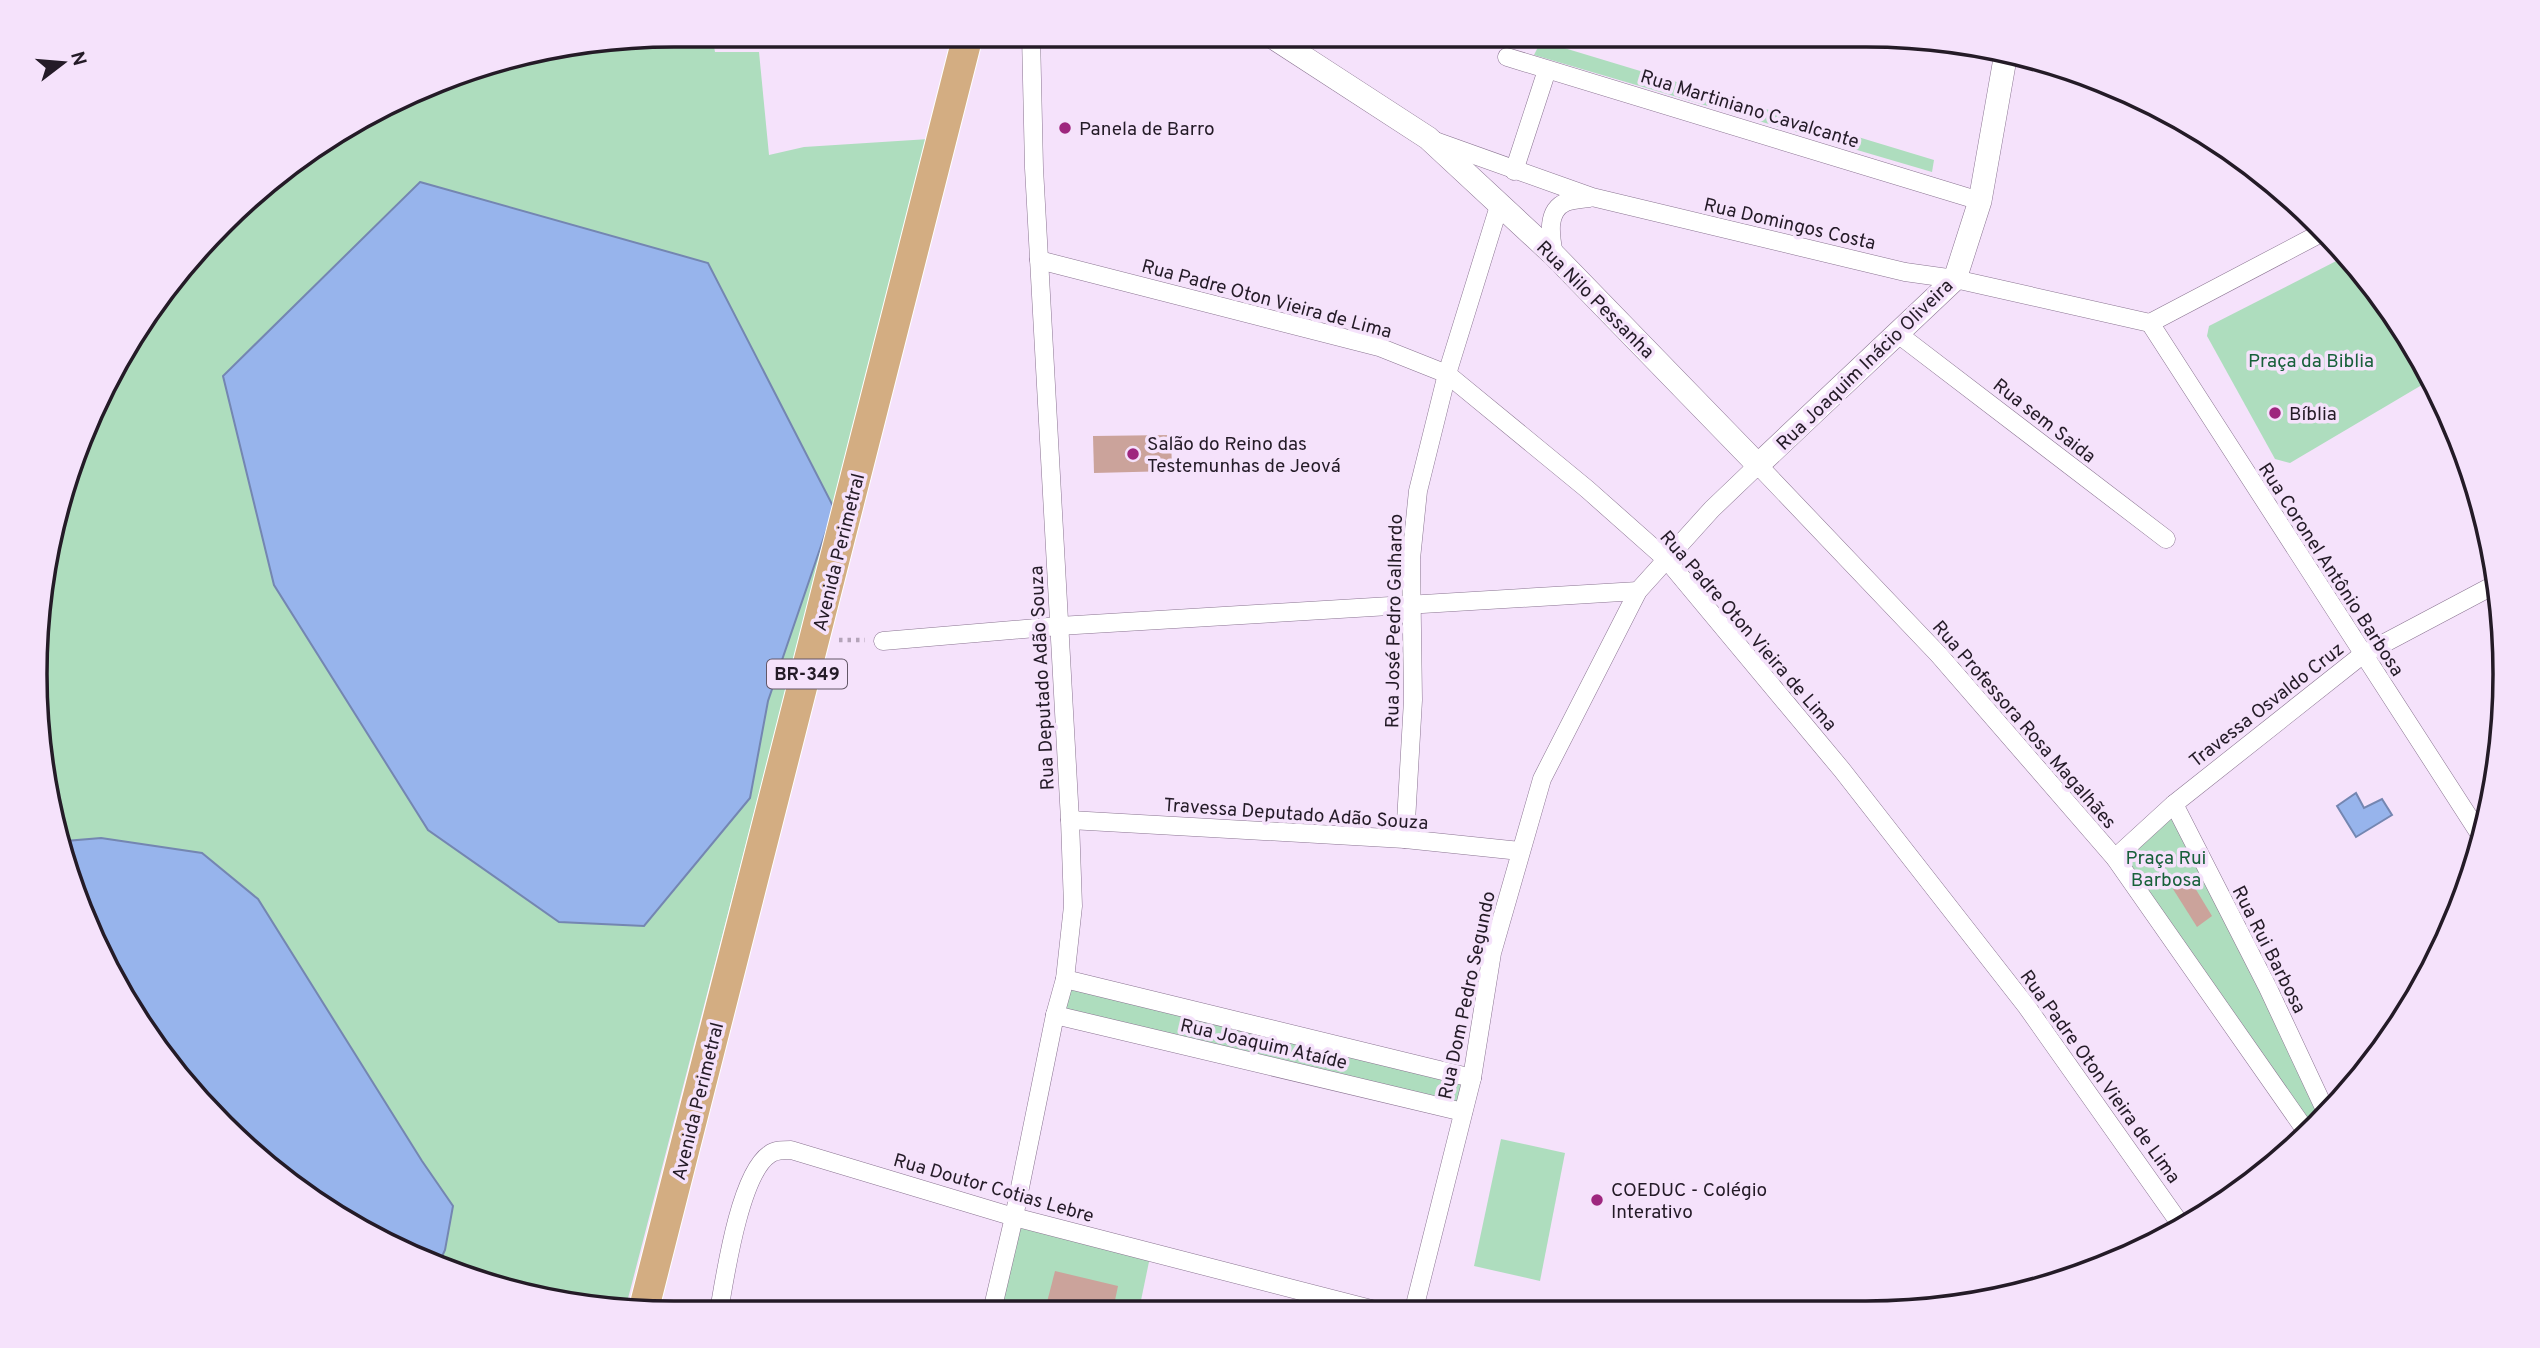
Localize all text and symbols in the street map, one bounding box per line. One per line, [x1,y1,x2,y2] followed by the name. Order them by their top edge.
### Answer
[28,28,98,98] north arrow
[64,49,91,69] text: N
[1637,65,1862,155] street label: Rua Martiniano Cavalcante
[1079,118,1215,142] place label: Panela de Barro
[1057,120,1073,136] marker: Panela de Barro
[1701,193,1878,256] street label: Rua Domingos Costa
[1530,236,1659,365] street label: Rua Nilo Pessanha
[1139,255,1394,345] street label: Rua Padre Oton Vieira de Lima
[1772,275,1959,456] street label: Rua Joaquim Inácio Oliveira
[2248,350,2374,374] park label: Praça da Biblia
[1987,374,2100,469] street label: Rua sem Saida
[2289,403,2337,427] place label: Bíblia
[2267,405,2283,421] marker: Bíblia
[1147,433,1341,479] place label: Salão do Reino das Testemunhas de Jeová
[1125,446,1141,462] marker: Salão do Reino das Testemunhas de Jeová
[2252,459,2408,681] street label: Rua Coronel Antônio Barbosa
[809,471,871,634] street label: Avenida Perimetral
[1381,514,1409,728] street label: Rua José Pedro Galhardo
[1654,526,1841,737] street label: Rua Padre Oton Vieira de Lima
[1025,565,1061,791] street label: Rua Deputado Adão Souza
[1926,616,2121,835] street label: Rua Professora Rosa Magalhães
[2185,638,2349,774] street label: Travessa Osvaldo Cruz
[767,660,847,688] road number: BR-349
[1163,794,1429,836] street label: Travessa Deputado Adão Souza
[2126,847,2206,893] park label: Praça Rui Barbosa
[2226,882,2311,1018] street label: Rua Rui Barbosa
[1434,889,1502,1102] street label: Rua Dom Pedro Segundo
[2014,966,2185,1189] street label: Rua Padre Oton Vieira de Lima
[1178,1014,1349,1076] street label: Rua Joaquim Ataíde
[668,1020,730,1183] street label: Avenida Perimetral
[890,1149,1096,1229] street label: Rua Doutor Cotias Lebre
[1611,1179,1767,1225] place label: COEDUC - Colégio Interativo
[1589,1192,1605,1208] marker: COEDUC - Colégio Interativo

